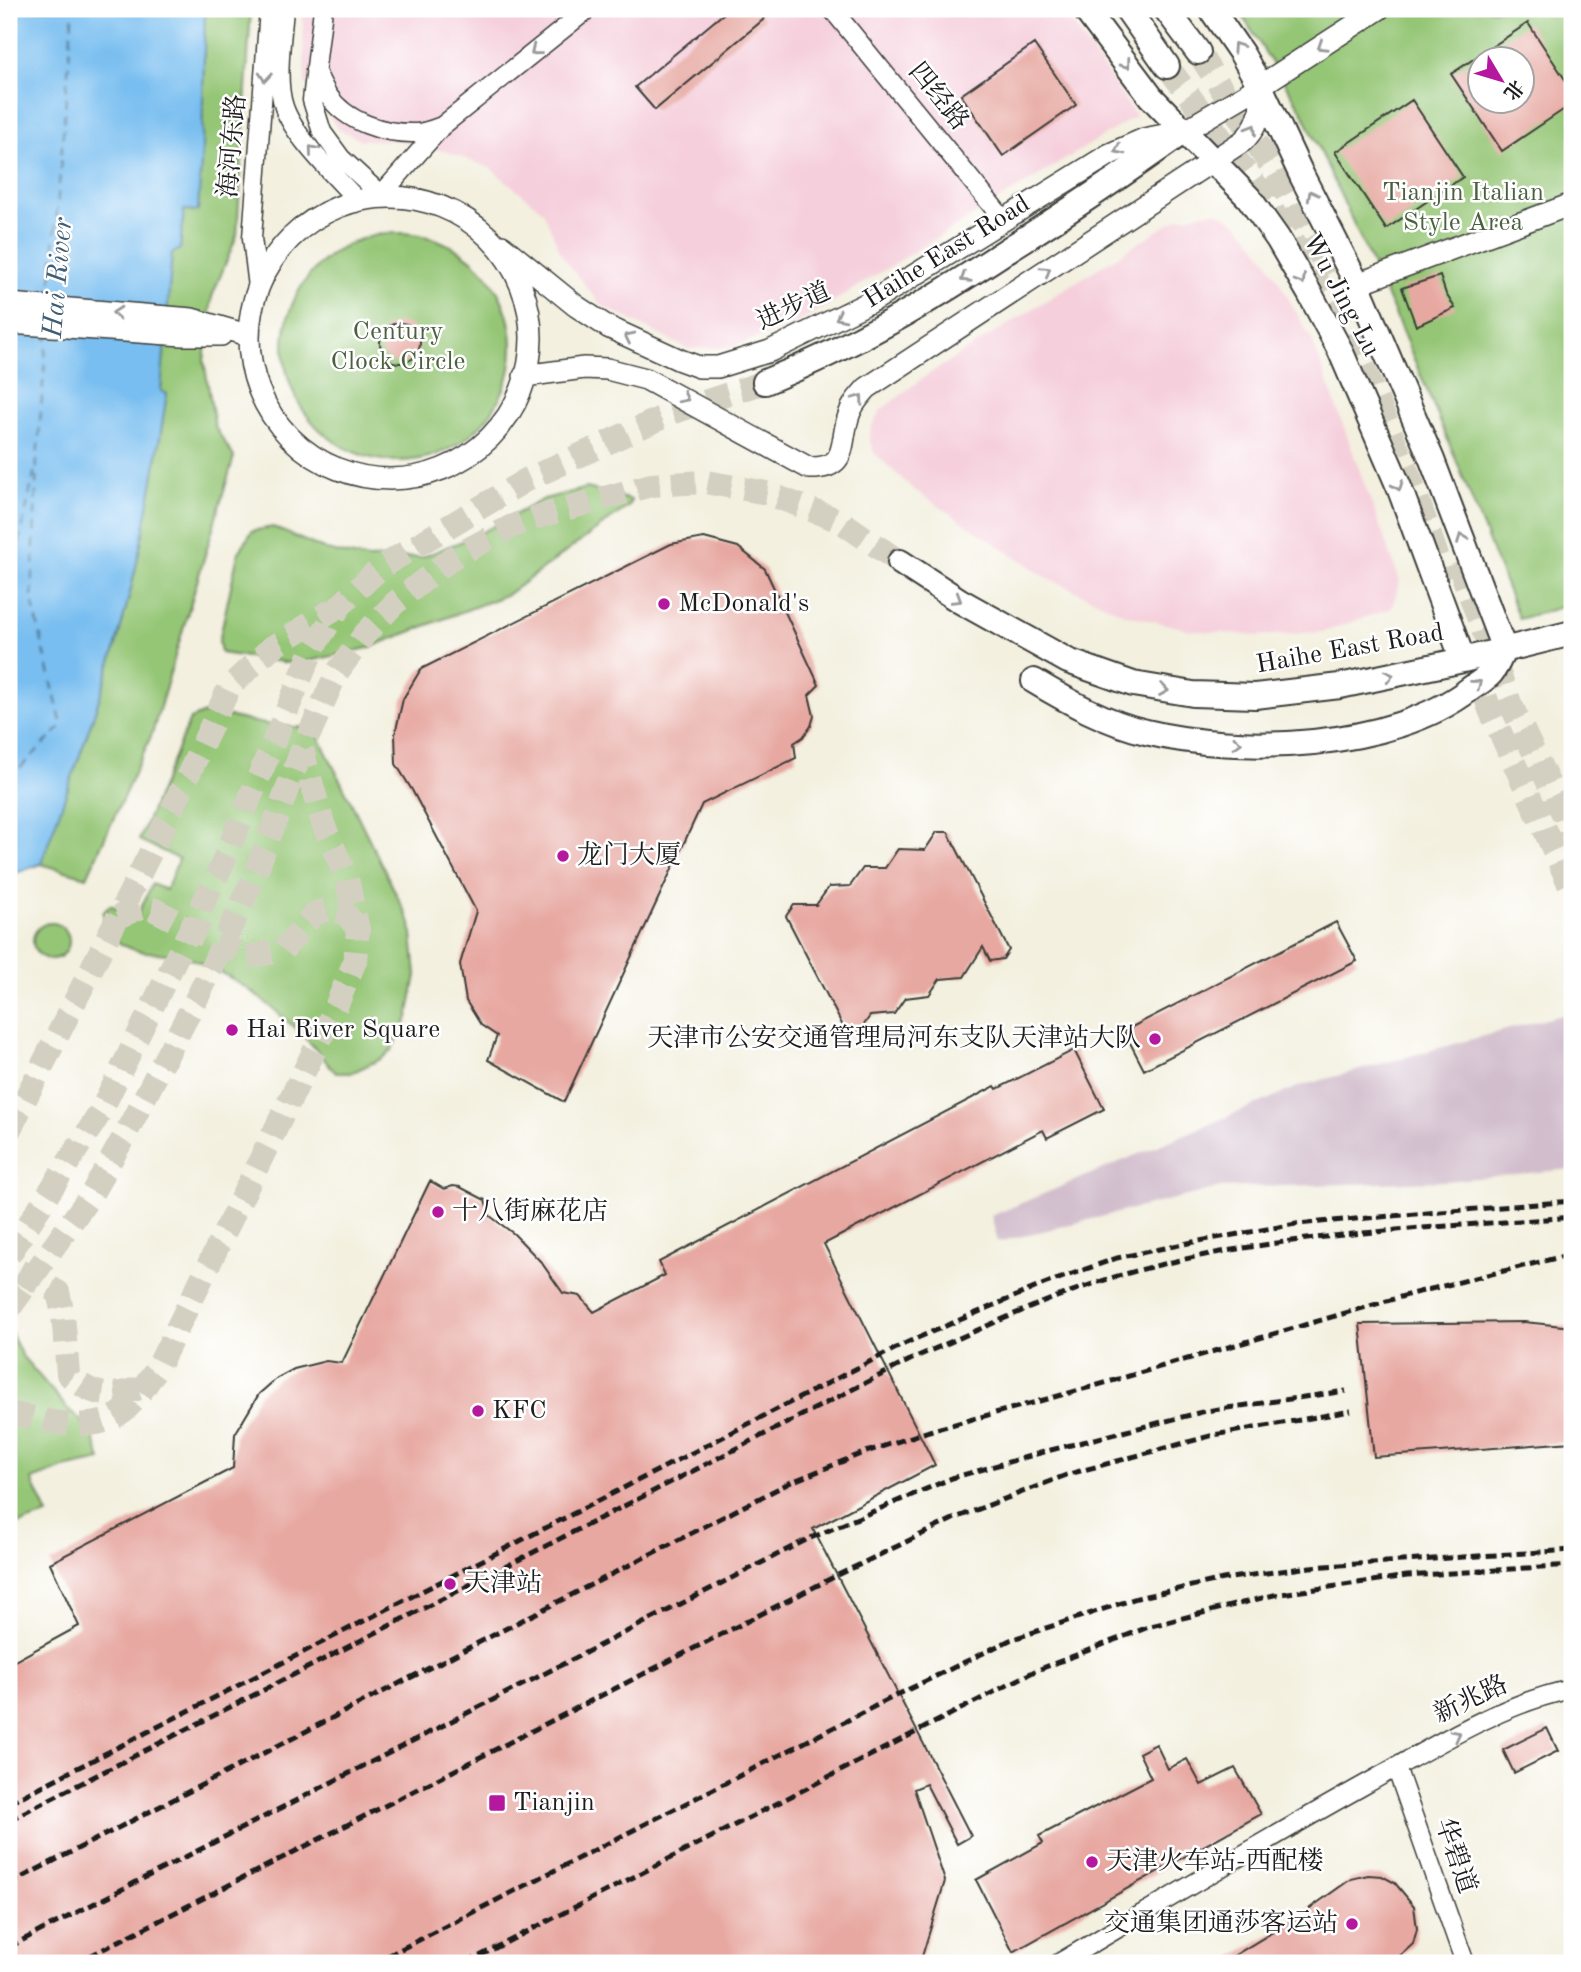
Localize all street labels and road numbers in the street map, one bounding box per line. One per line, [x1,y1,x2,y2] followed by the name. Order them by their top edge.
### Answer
[903,57,974,135] street label: 四经路
[214,93,250,199] street label: 海河东路
[859,191,1035,313] street label: Haihe East Road
[1298,229,1384,361] street label: Wu Jing Lu
[752,277,835,335] street label: 进步道
[1254,620,1446,678] street label: Haihe East Road
[1429,1670,1512,1728] street label: 新兆路
[1430,1814,1483,1897] street label: 华碧道

